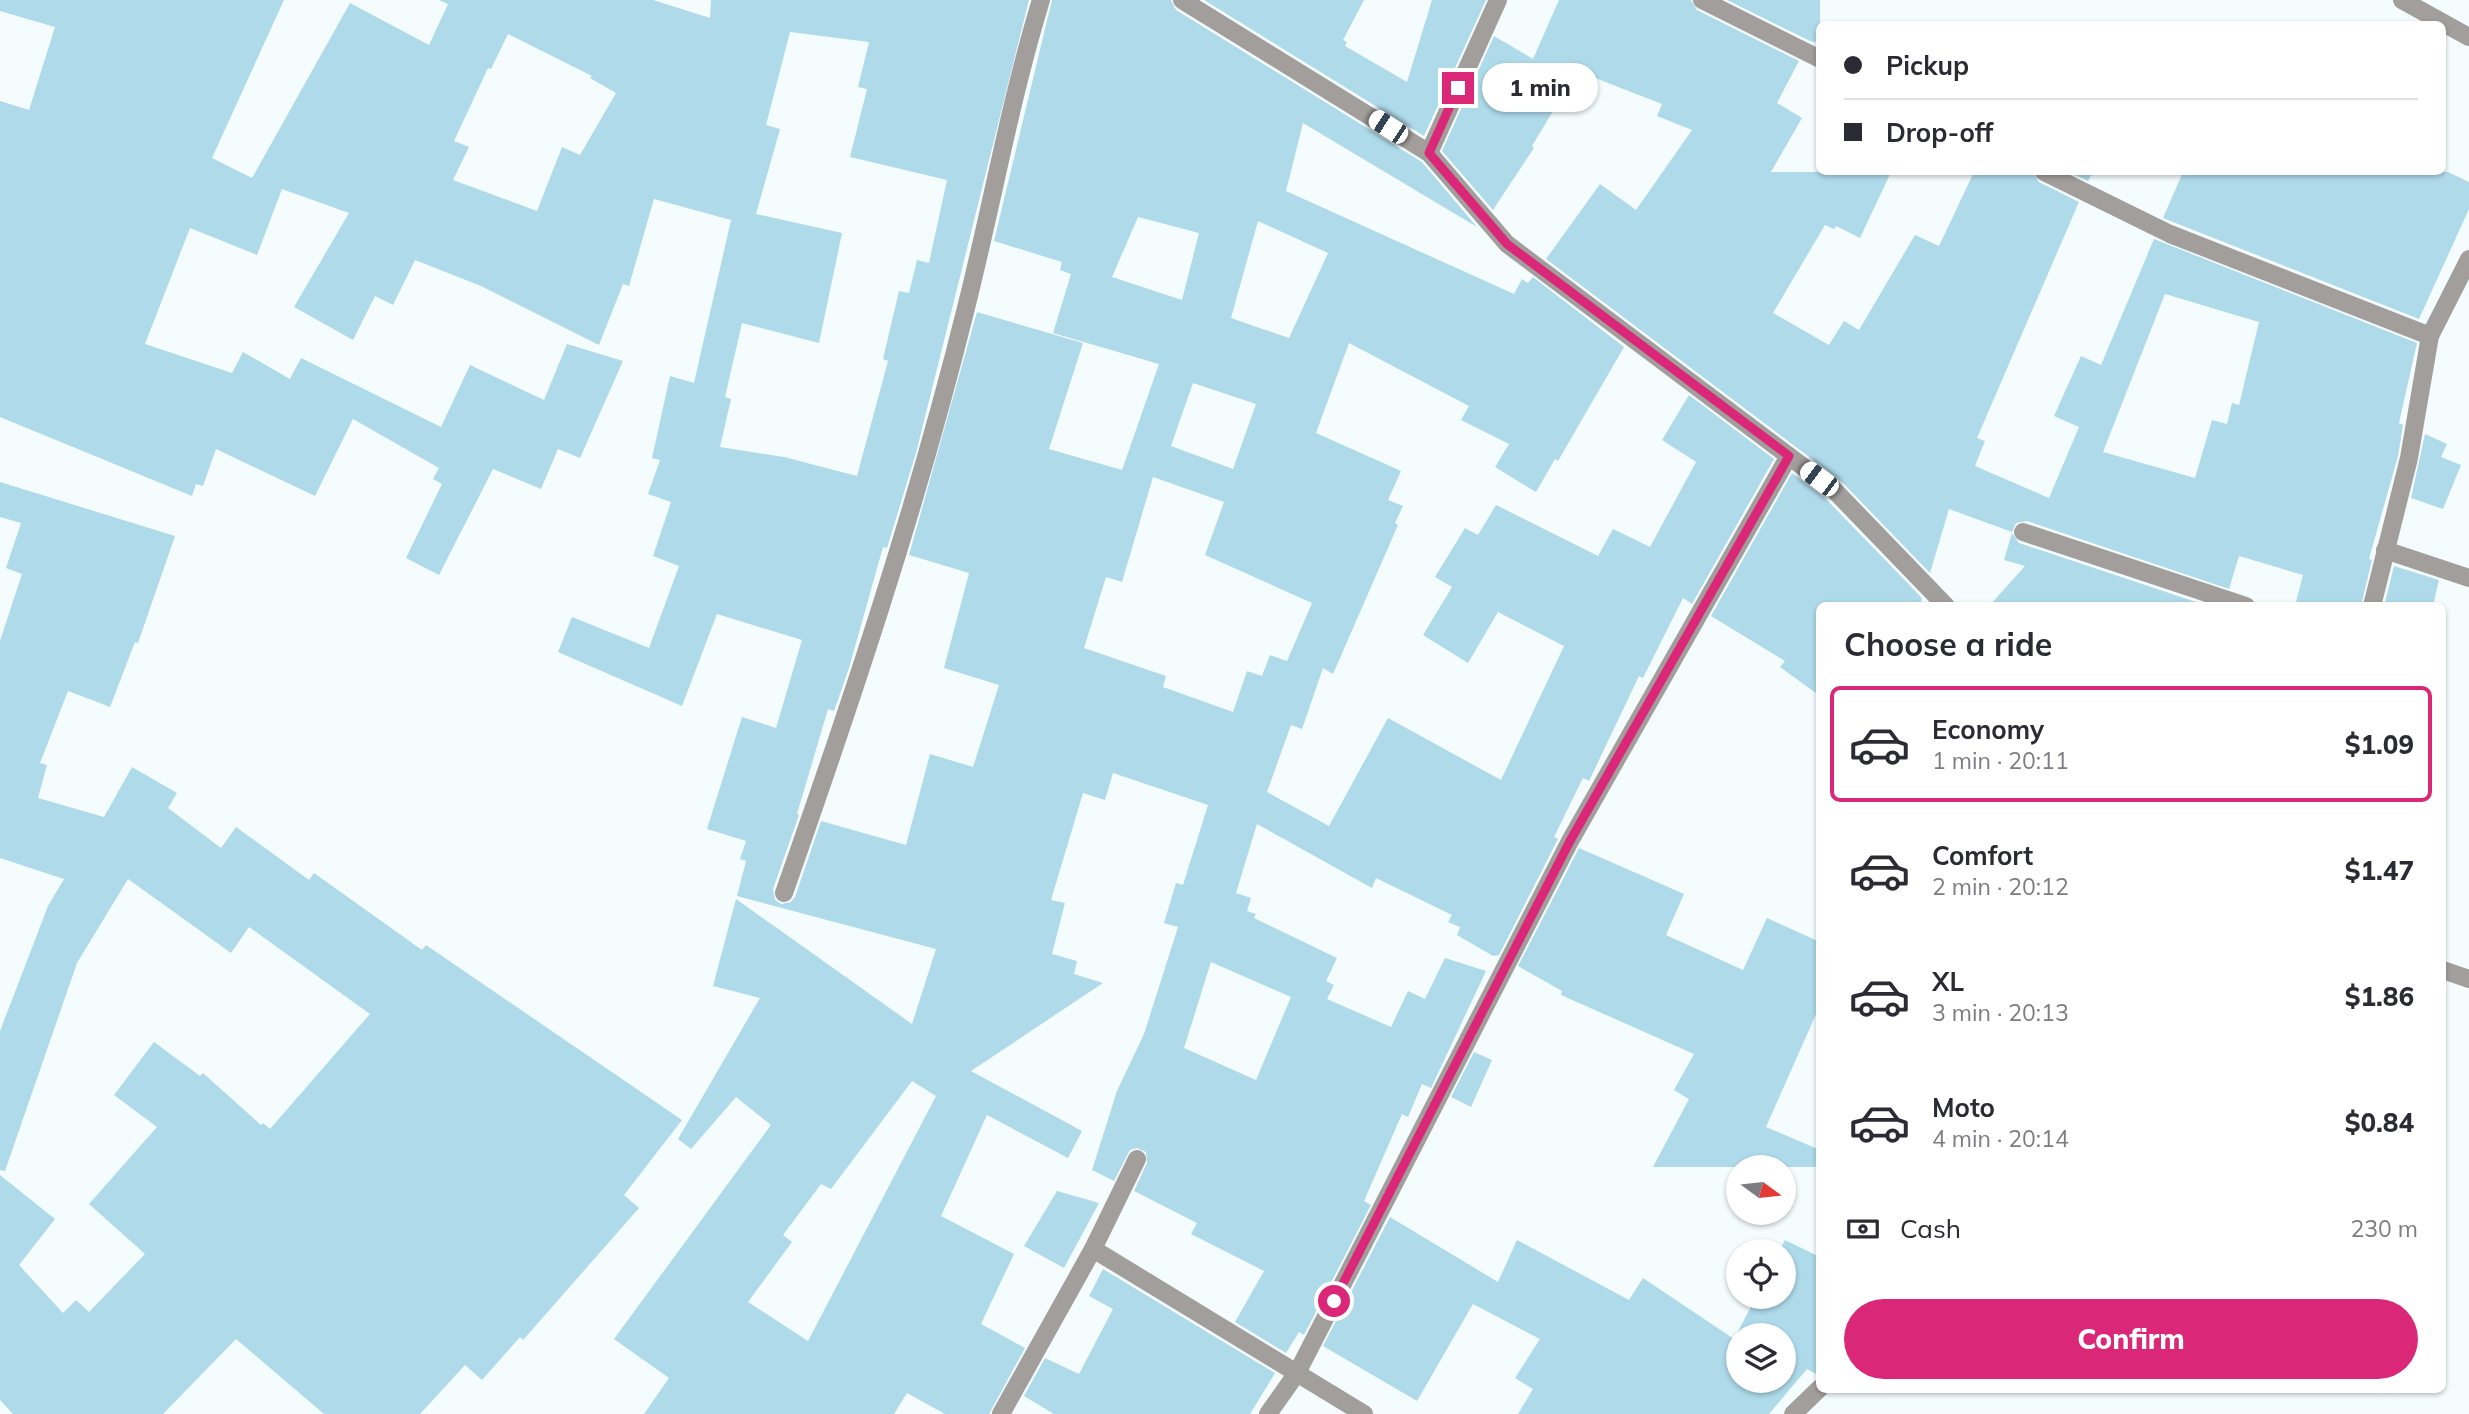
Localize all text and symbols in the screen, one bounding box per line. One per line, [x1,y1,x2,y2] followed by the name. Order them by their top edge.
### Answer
[1886,49,1969,82] text: Pickup
[1482,64,1598,112] callout: 1 min
[1442,72,1474,104] route end
[1509,73,1571,102] text: 1 min
[1365,107,1412,147] car
[1886,116,1993,149] text: Drop-off
[1796,458,1843,500] car
[1844,624,2052,664] text: Choose a ride
[1848,713,1911,776] icon: car
[1932,713,2044,746] text: Economy
[2345,728,2414,761] text: $1.09
[1932,746,2069,775] text: 1 min · 20:11
[1848,839,1911,902] icon: car
[1932,839,2033,872] text: Comfort
[2345,854,2414,887] text: $1.47
[1932,872,2069,901] text: 2 min · 20:12
[1848,965,1911,1028] icon: car
[1932,965,1964,998] text: XL
[2345,980,2414,1013] text: $1.86
[1932,998,2069,1027] text: 3 min · 20:13
[1848,1091,1911,1154] icon: car
[1932,1091,1995,1124] text: Moto
[2345,1106,2414,1139] text: $0.84
[1932,1124,2069,1153] text: 4 min · 20:14
[1726,1155,1796,1225] north arrow
[1726,1155,1796,1393] map controls
[1844,1210,1882,1248] icon: cash
[1900,1212,1961,1245] text: Cash
[2350,1214,2418,1243] text: 230 m
[1726,1239,1796,1309] button: locate
[1318,1285,1350,1317] route start
[1844,1299,2418,1379] button: Confirm
[1726,1323,1796,1393] button: layers

